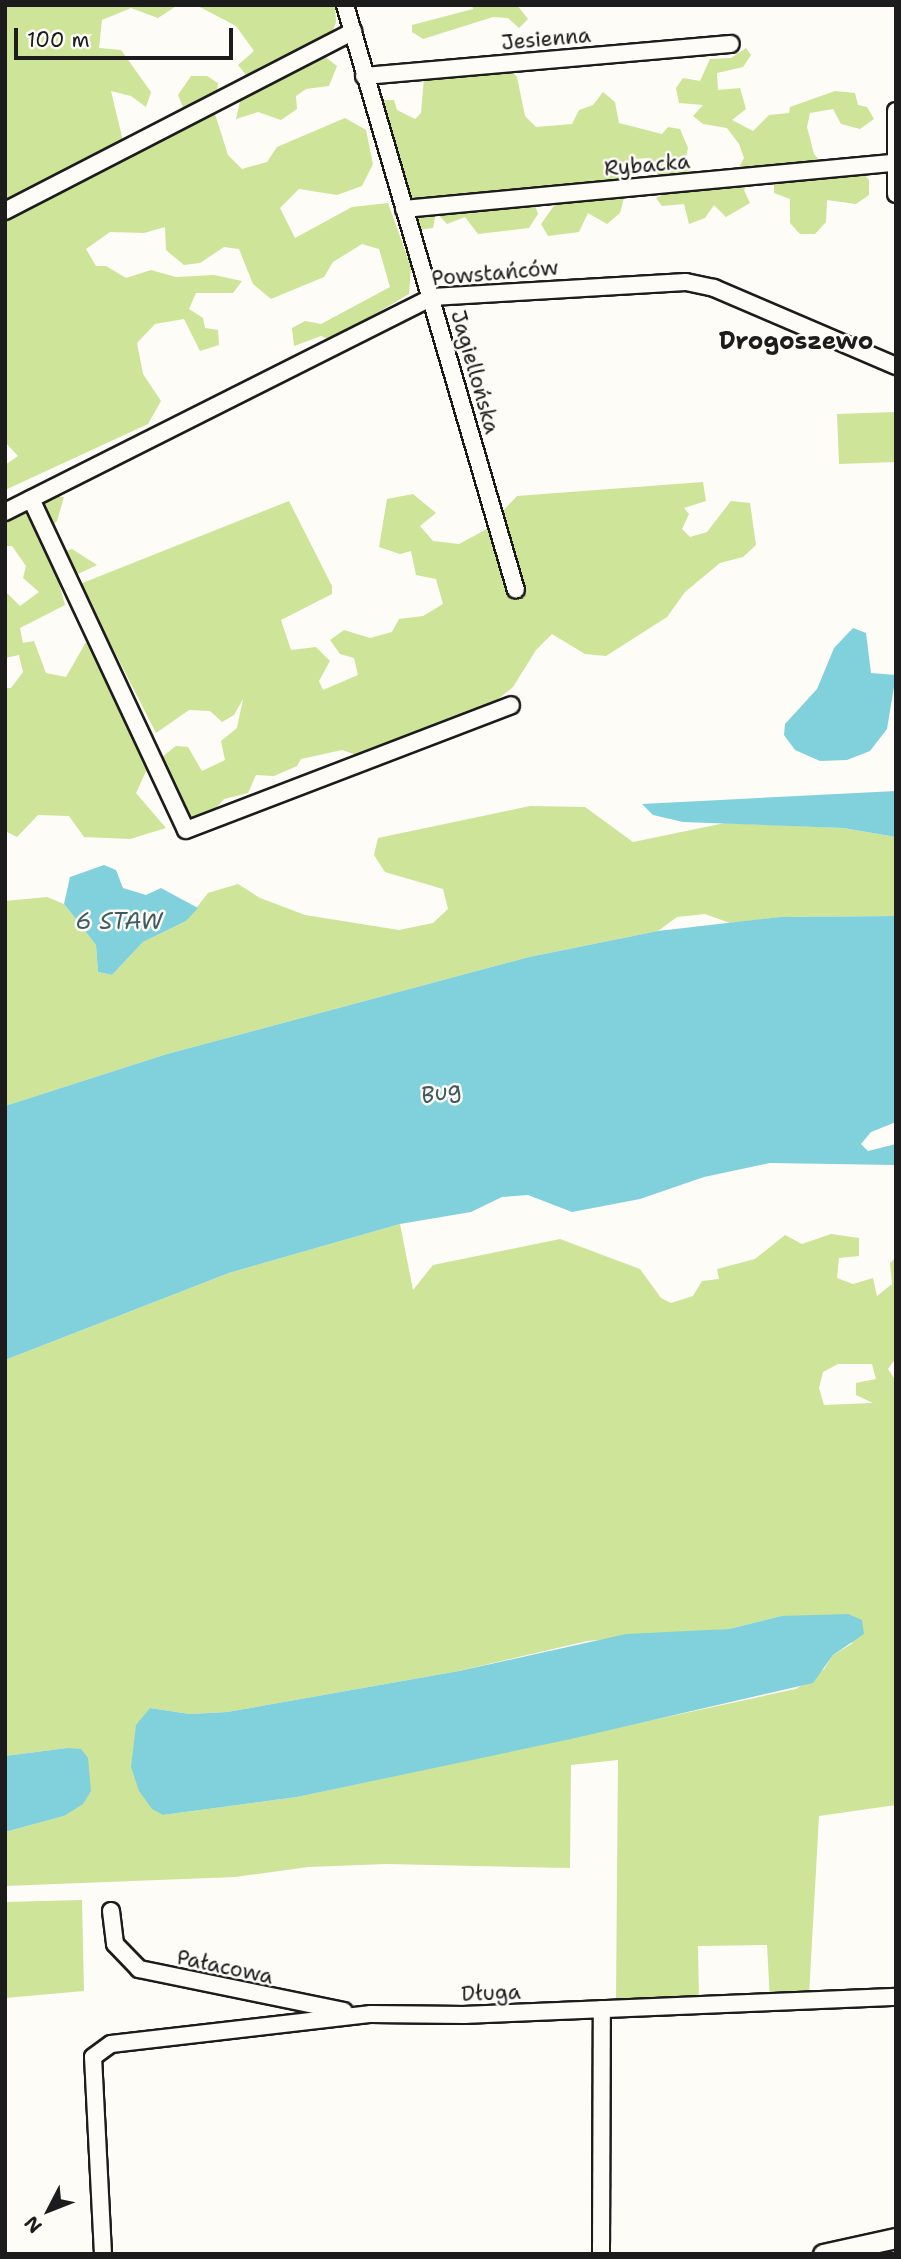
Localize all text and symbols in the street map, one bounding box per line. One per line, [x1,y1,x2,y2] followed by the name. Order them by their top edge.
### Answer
[18,14,236,58] scale bar
[500,23,592,55] street label: Jesienna
[27,26,90,54] text: 100 m
[603,149,691,181] street label: Rybacka
[431,255,559,291] street label: Powstańców
[445,307,505,437] street label: Jagiellońska
[719,328,873,356] district label: Drogoszewo
[76,907,162,935] water label: 6 STAW
[418,1074,464,1110] water label: Bug
[175,1945,275,1989] street label: Pałacowa
[461,1979,521,2007] street label: Długa
[14,2175,84,2245] north arrow
[19,2210,47,2238] text: N

